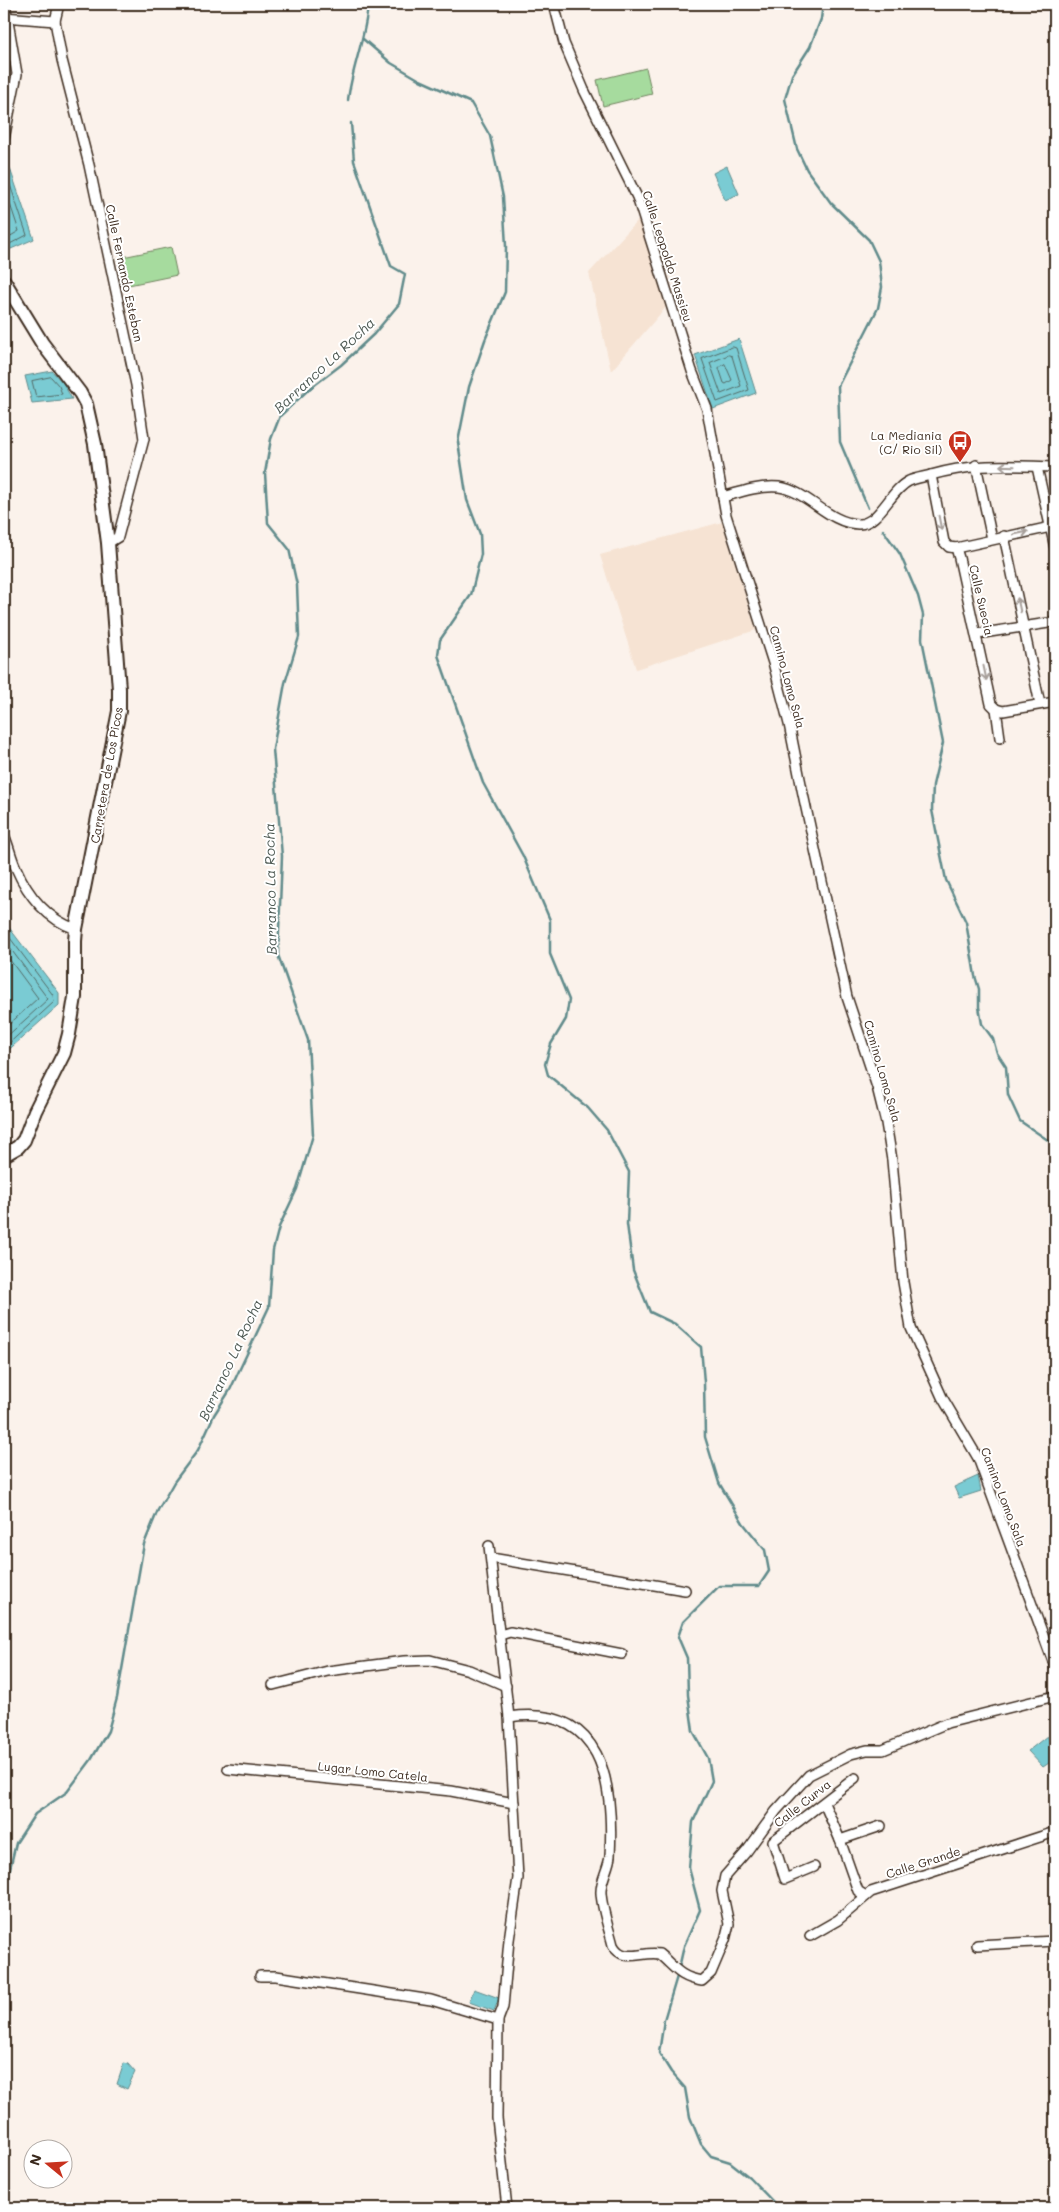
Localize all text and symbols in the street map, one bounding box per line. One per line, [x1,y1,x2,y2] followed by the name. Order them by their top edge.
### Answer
[639,189,697,323] street label: Calle Leopoldo Massieu
[103,203,147,343] street label: Calle Fernando Esteban
[269,313,379,417] water label: Barranco La Rocha
[871,427,942,457] place label: La Mediania (C/ Rio Sil)
[947,429,973,463] bus stop icon: La Mediania (C/ Rio Sil)
[999,461,1015,470] one-way arrow
[936,514,945,530] one-way arrow
[1012,528,1028,537] one-way arrow
[966,563,998,637] street label: Calle Suecia
[1014,598,1023,614] one-way arrow
[767,624,809,730] street label: Camino Lomo Sala
[981,665,990,681] one-way arrow
[86,705,126,845] street label: Carretera de Los Picos
[259,823,281,955] water label: Barranco La Rocha
[861,1018,905,1124] street label: Camino Lomo Sala
[194,1296,266,1424] water label: Barranco La Rocha
[978,1445,1030,1549] street label: Camino Lomo Sala
[317,1757,429,1785] street label: Lugar Lomo Catela
[770,1776,834,1830] street label: Calle Curva
[884,1842,962,1882] street label: Calle Grande
[22,2140,72,2190] north arrow
[24,2152,46,2168] text: N

